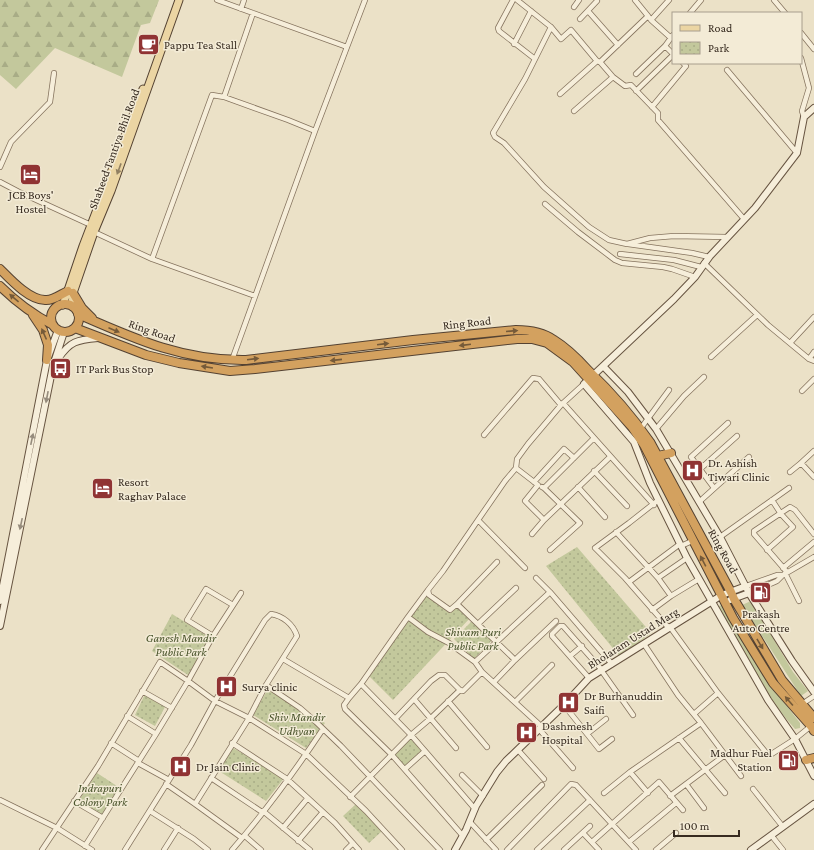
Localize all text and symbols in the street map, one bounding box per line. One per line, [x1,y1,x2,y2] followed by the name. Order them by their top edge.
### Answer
[672,12,802,64] legend
[708,21,733,35] text: Road
[136,32,162,58] cafe icon: Pappu Tea Stall
[164,38,237,52] place label: Pappu Tea Stall
[708,41,730,55] text: Park
[86,86,143,211] street label: Shaheed Tantiya Bhil Road
[18,161,44,187] hotel icon: JCB Boys' Hostel
[116,163,122,175] one-way arrow
[8,188,54,216] place label: JCB Boys' Hostel
[9,294,19,303] one-way arrow
[442,313,493,333] street label: Ring Road
[127,316,178,346] street label: Ring Road
[109,327,120,333] one-way arrow
[506,328,518,334] one-way arrow
[41,329,47,340] one-way arrow
[376,341,389,347] one-way arrow
[459,342,471,348] one-way arrow
[47,356,73,382] bus stop icon: IT Park Bus Stop
[247,356,259,362] one-way arrow
[330,357,342,363] one-way arrow
[76,362,154,376] place label: IT Park Bus Stop
[201,364,213,370] one-way arrow
[44,391,50,403] one-way arrow
[29,433,35,446] one-way arrow
[708,456,770,484] place label: Dr. Ashish Tiwari Clinic
[680,457,706,483] hospital icon: Dr. Ashish Tiwari Clinic
[118,475,186,503] place label: Resort Raghav Palace
[89,476,115,502] hotel icon: Resort Raghav Palace
[18,518,24,530] one-way arrow
[705,526,741,576] street label: Ring Road
[700,555,707,566] one-way arrow
[748,580,774,606] fuel station icon: Prakash Auto Centre
[585,604,681,672] street label: Bholaram Ustad Marg
[732,607,790,635] place label: Prakash Auto Centre
[445,625,502,653] park label: Shivam Puri Public Park
[146,631,217,659] park label: Ganesh Mandir Public Park
[757,638,764,650] one-way arrow
[214,674,240,700] hospital icon: Surya clinic
[242,680,297,694] place label: Surya clinic
[584,689,663,717] place label: Dr Burhanuddin Saifi
[556,690,582,716] hospital icon: Dr Burhanuddin Saifi
[785,696,794,706] one-way arrow
[269,710,326,738] park label: Shiv Mandir Udhyan
[542,719,593,747] place label: Dashmesh Hospital
[513,720,539,746] hospital icon: Dashmesh Hospital
[710,746,773,774] place label: Madhur Fuel Station
[775,747,801,773] fuel station icon: Madhur Fuel Station
[167,754,193,780] hospital icon: Dr Jain Clinic
[196,760,259,774] place label: Dr Jain Clinic
[73,781,128,809] park label: Indrapuri Colony Park
[674,812,739,838] scale bar
[680,819,710,833] text: 100 m

